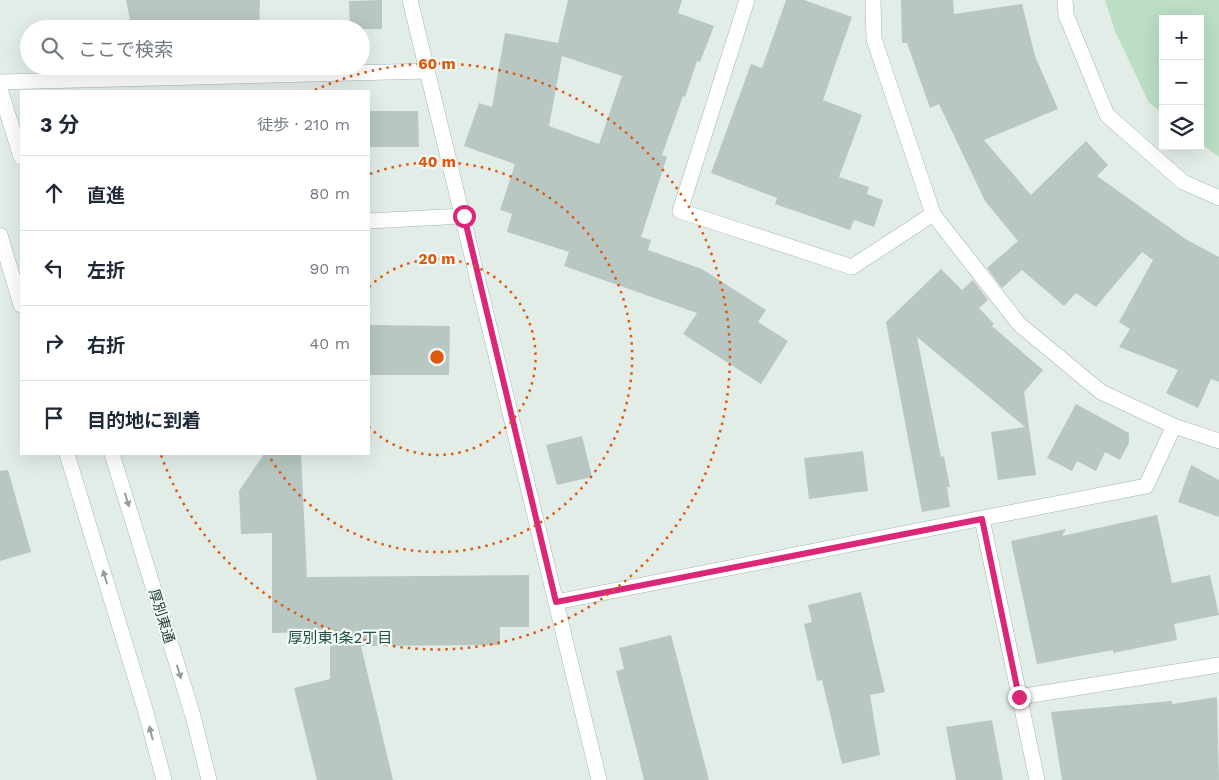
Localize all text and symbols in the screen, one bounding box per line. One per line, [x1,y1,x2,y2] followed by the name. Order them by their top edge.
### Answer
[1159,15,1204,150] map controls
[1159,15,1204,60] button: +
[20,20,370,75] search box
[38,34,66,62] icon: search
[78,38,173,61] text: ここで検索
[418,55,456,73] text: 60 m
[1159,60,1204,105] button: −
[1159,105,1204,150] button: layers
[40,112,79,137] text: 3 分
[257,115,350,134] text: 徒歩 · 210 m
[418,153,456,171] text: 40 m
[40,179,68,207] icon: ahead
[87,184,125,207] text: 直進
[309,184,350,203] text: 80 m
[453,205,476,228] route start
[418,250,456,268] text: 20 m
[40,254,68,282] icon: left
[87,259,125,282] text: 左折
[309,259,350,278] text: 90 m
[40,329,68,357] icon: right
[87,334,125,357] text: 右折
[310,334,350,353] text: 40 m
[428,348,446,366] centre of rings
[40,404,68,432] icon: arrive
[87,409,201,432] text: 目的地に到着
[123,493,131,508] one-way arrow
[100,569,108,584] one-way arrow
[146,587,178,645] street label: 厚別東通
[288,629,392,647] district label: 厚別東1条2丁目
[176,665,184,680] one-way arrow
[1008,686,1031,709] route end
[147,725,155,740] one-way arrow

